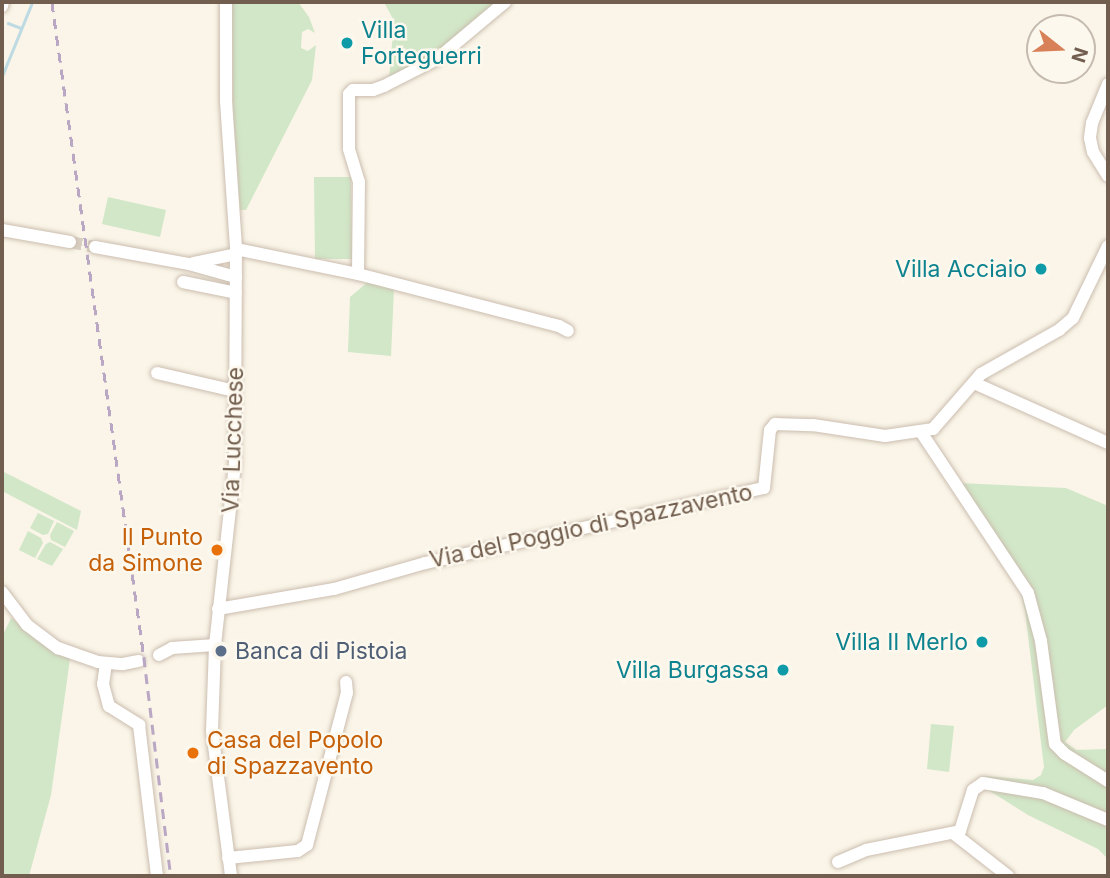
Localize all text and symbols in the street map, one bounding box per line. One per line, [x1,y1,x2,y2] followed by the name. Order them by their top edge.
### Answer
[1026,14,1096,84] north arrow
[361,16,482,70] place label: Villa Forteguerri
[339,35,355,51] marker: Villa Forteguerri
[1066,45,1093,65] text: N
[895,255,1027,283] place label: Villa Acciaio
[1033,261,1049,277] marker: Villa Acciaio
[217,366,249,514] street label: Via Lucchese
[427,478,755,574] street label: Via del Poggio di Spazzavento
[88,523,203,577] place label: Il Punto da Simone
[209,542,225,558] marker: Il Punto da Simone
[835,628,968,656] place label: Villa Il Merlo
[974,634,990,650] marker: Villa Il Merlo
[235,637,407,665] place label: Banca di Pistoia
[213,643,229,659] marker: Banca di Pistoia
[616,656,769,684] place label: Villa Burgassa
[775,662,791,678] marker: Villa Burgassa
[207,726,383,780] place label: Casa del Popolo di Spazzavento
[185,745,201,761] marker: Casa del Popolo di Spazzavento

